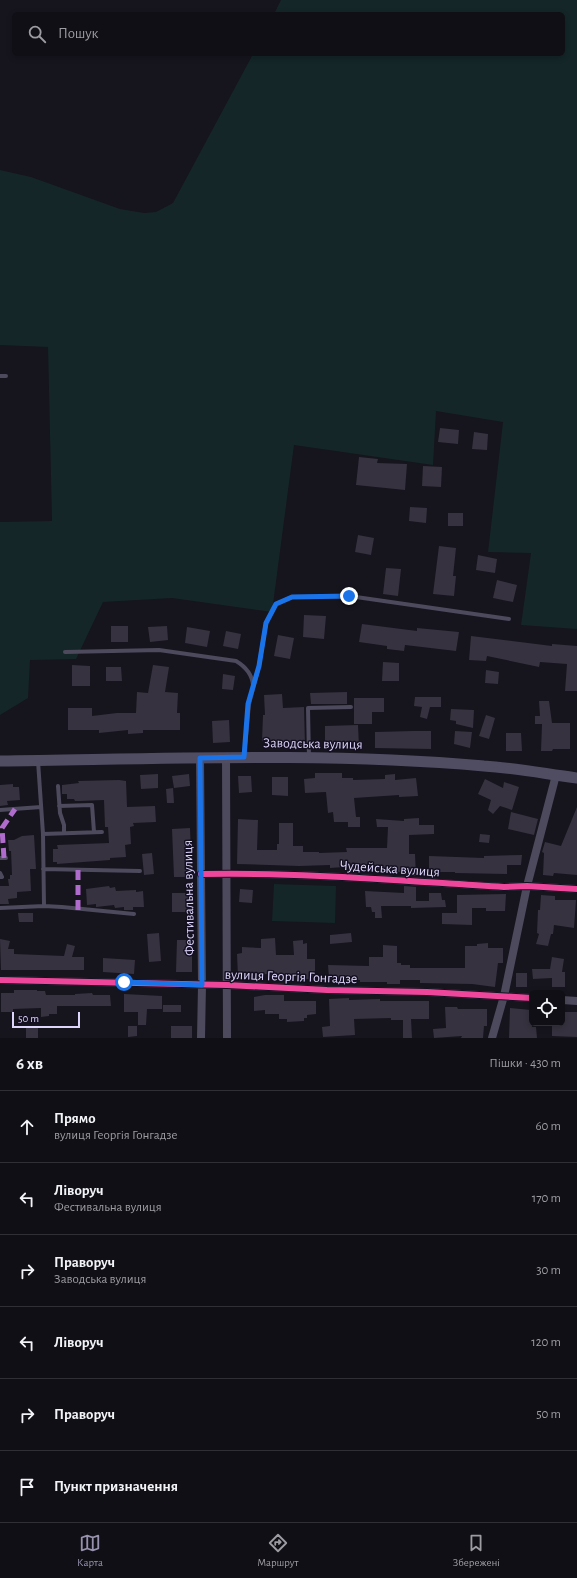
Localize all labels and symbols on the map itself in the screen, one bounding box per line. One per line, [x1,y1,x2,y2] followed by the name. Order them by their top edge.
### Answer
[340,587,358,605] route end
[263,736,363,752] street label: Заводська вулиця
[181,840,197,956] street label: Фестивальна вулиця
[339,859,440,879] street label: Чудейська вулиця
[224,968,358,986] street label: вулиця Георгія Гонгадзе
[115,973,133,991] route start
[12,1010,80,1029] scale bar

